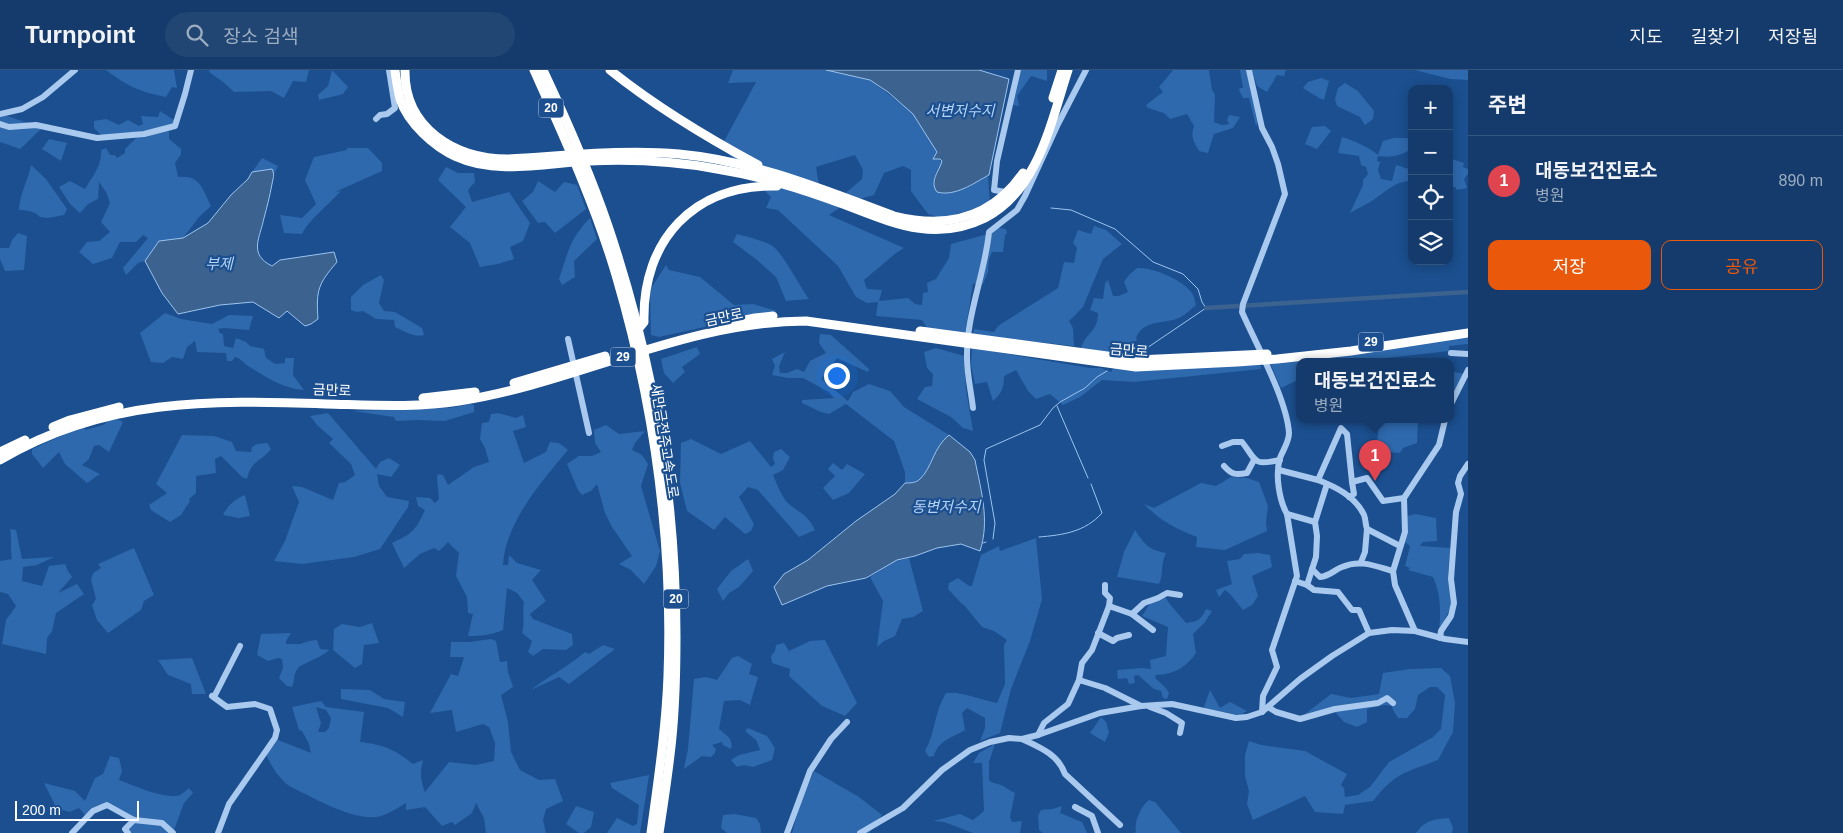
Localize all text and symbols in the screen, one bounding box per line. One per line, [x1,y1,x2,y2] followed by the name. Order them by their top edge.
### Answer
[165,12,515,57] search box
[25,21,135,48] text: Turnpoint
[183,21,211,49] icon: search
[223,26,298,47] text: 장소 검색
[1630,27,1663,47] text: 지도
[1691,27,1740,47] text: 길찾기
[1768,27,1818,47] text: 저장됨
[1408,85,1453,265] map controls
[1408,85,1453,130] button: +
[1488,93,1527,116] text: 주변
[538,98,564,118] road number: 20
[925,102,996,119] water label: 서변저수지
[1408,130,1453,175] button: −
[1535,160,1657,181] text: 대동보건진료소
[1500,172,1508,189] text: 1
[1779,172,1823,189] text: 890 m
[1408,175,1453,220] button: locate
[1535,187,1564,204] text: 병원
[1408,220,1453,265] button: layers
[1488,240,1651,290] button: 저장
[1661,240,1823,290] button: 공유
[205,255,235,272] water label: 부제
[703,305,745,329] street label: 금만로
[1358,332,1384,352] road number: 29
[1109,341,1149,359] street label: 금만로
[610,348,636,366] road number: 29
[1296,358,1454,423] popup
[824,363,850,389] your location
[1314,370,1436,391] text: 대동보건진료소
[312,381,352,399] street label: 금만로
[648,383,682,500] street label: 새만금전주고속도로
[1314,397,1343,414] text: 병원
[1359,440,1391,481] pin: 1
[911,498,982,515] water label: 동변저수지
[664,590,688,608] road number: 20
[15,798,139,821] scale bar
[22,802,61,818] text: 200 m

